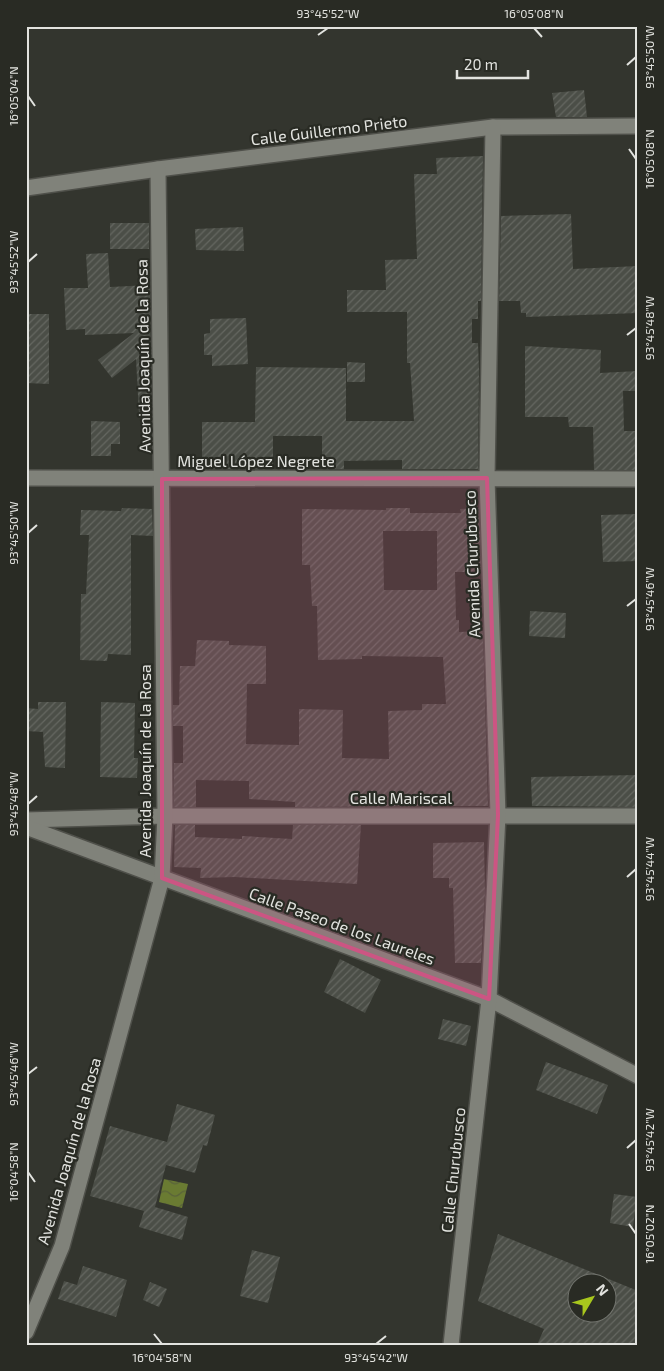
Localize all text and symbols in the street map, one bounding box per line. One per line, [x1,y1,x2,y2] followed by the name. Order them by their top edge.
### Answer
[296,6,360,20] text: 93°45'52"W
[504,6,564,20] text: 16°05'08"N
[642,25,656,89] text: 93°45'50"W
[457,48,528,80] scale bar
[464,55,498,73] text: 20 m
[6,66,20,126] text: 16°05'04"N
[250,110,408,149] street label: Calle Guillermo Prieto
[642,129,656,189] text: 16°05'08"N
[6,230,20,294] text: 93°45'52"W
[131,259,154,453] street label: Avenida Joaquín de la Rosa
[642,296,656,360] text: 93°45'48"W
[177,451,335,470] street label: Miguel López Negrete
[459,490,484,638] street label: Avenida Churubusco
[6,501,20,565] text: 93°45'50"W
[642,567,656,631] text: 93°45'46"W
[135,664,154,858] street label: Avenida Joaquín de la Rosa
[6,772,20,836] text: 93°45'48"W
[350,788,452,807] street label: Calle Mariscal
[642,837,656,901] text: 93°45'44"W
[247,883,438,968] street label: Calle Paseo de los Laureles
[6,1042,20,1106] text: 93°45'46"W
[33,1055,104,1247] street label: Avenida Joaquín de la Rosa
[436,1106,469,1233] street label: Calle Churubusco
[642,1108,656,1172] text: 93°45'42"W
[6,1142,20,1202] text: 16°04'58"N
[642,1205,656,1263] text: 16°05'02"N
[566,1274,616,1324] north arrow
[593,1280,612,1299] text: N
[132,1350,192,1364] text: 16°04'58"N
[344,1350,408,1364] text: 93°45'42"W

